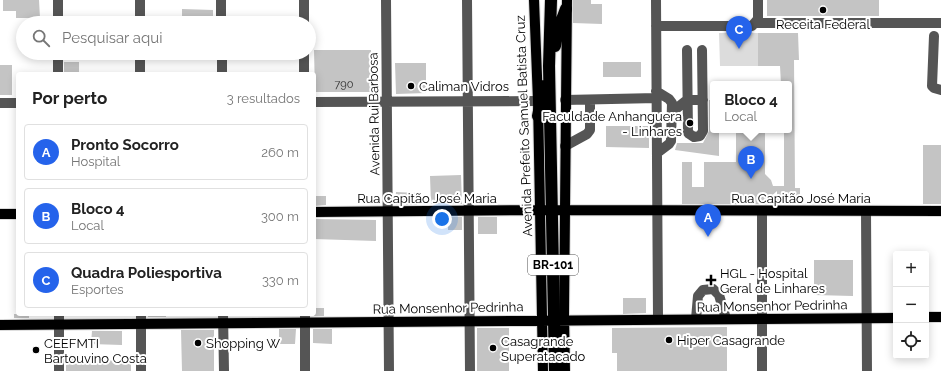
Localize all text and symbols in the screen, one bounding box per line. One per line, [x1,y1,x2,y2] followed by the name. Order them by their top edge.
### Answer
[818,5,828,15] marker: Receita Federal
[513,15,535,237] street label: Avenida Prefeito Samuel Batista Cruz
[16,16,316,60] search box
[726,16,752,49] pin: C
[776,17,870,32] place label: Receita Federal
[30,27,52,49] icon: search
[62,29,162,47] text: Pesquisar aqui
[365,52,383,176] street label: Avenida Rui Barbosa
[334,78,354,91] house number: 790
[419,79,509,94] place label: Caliman Vidros
[406,81,416,91] marker: Caliman Vidros
[710,81,792,133] popup
[32,88,107,108] text: Por perto
[227,91,300,106] text: 3 resultados
[724,91,778,109] text: Bloco 4
[542,109,682,139] place label: Faculdade Anhanguera - Linhares
[724,109,757,124] text: Local
[685,118,695,128] marker: Faculdade Anhanguera - Linhares
[71,136,179,154] text: Pronto Socorro
[42,145,50,160] text: A
[261,145,299,160] text: 260 m
[738,146,764,179] pin: B
[71,154,120,169] text: Hospital
[357,191,497,206] street label: Rua Capitão José Maria
[731,191,871,206] street label: Rua Capitão José Maria
[71,200,125,218] text: Bloco 4
[695,204,721,237] pin: A
[42,209,50,224] text: B
[261,209,299,224] text: 300 m
[432,209,452,229] your location
[71,218,104,233] text: Local
[893,251,929,359] map controls
[893,251,929,287] button: +
[528,255,578,275] road number: BR-101
[71,264,222,282] text: Quadra Poliesportiva
[720,266,825,296] place label: HGL - Hospital Geral de Linhares
[42,273,50,288] text: C
[262,273,299,288] text: 330 m
[705,274,717,286] marker: HGL - Hospital Geral de Linhares
[71,282,124,297] text: Esportes
[893,287,929,323] button: −
[696,297,848,315] street label: Rua Monsenhor Pedrinha
[372,299,524,317] street label: Rua Monsenhor Pedrinha
[893,323,929,359] button: locate
[677,333,785,348] place label: Hiper Casagrande
[501,334,586,364] place label: Casagrande Superatacado
[664,335,674,345] marker: Hiper Casagrande
[44,336,147,366] place label: CEEFMTI Bartouvino Costa
[206,336,281,351] place label: Shopping W
[193,338,203,348] marker: Shopping W
[488,343,498,353] marker: Casagrande Superatacado
[31,345,41,355] marker: CEEFMTI Bartouvino Costa

